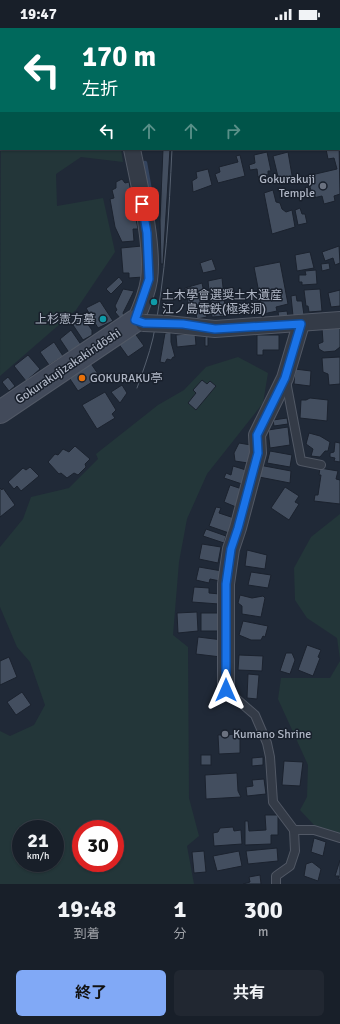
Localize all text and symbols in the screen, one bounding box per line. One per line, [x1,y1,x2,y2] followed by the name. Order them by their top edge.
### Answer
[20,5,57,23] text: 19:47
[82,40,156,74] text: 170 m
[16,44,68,96] icon: left
[82,78,118,100] text: 左折
[96,120,118,142] icon: left
[138,120,160,142] icon: ahead
[180,120,202,142] icon: ahead
[222,120,244,142] icon: right
[259,172,315,201] place label: Gokurakuji Temple
[318,181,328,191] marker: Gokurakuji Temple
[125,187,159,221] pin
[131,193,153,215] icon: arrive
[162,288,282,317] place label: 土木學會選奨土木遺産 江ノ島電鉄(極楽洞)
[149,297,159,307] marker: 土木學會選奨土木遺産 江ノ島電鉄(極楽洞)
[35,312,95,327] place label: 上杉憲方墓
[98,314,108,324] marker: 上杉憲方墓
[13,326,124,407] street label: Gokurakujizakakiridōshi
[90,371,162,386] place label: GOKURAKU亭
[77,373,87,383] marker: GOKURAKU亭
[205,669,247,711] position arrow
[233,727,311,742] place label: Kumano Shrine
[220,729,230,739] marker: Kumano Shrine
[72,820,124,872] speed limit sign: 30
[27,828,49,853] text: 21
[27,850,49,862] text: km/h
[57,894,116,924] text: 19:48
[174,894,186,924] text: 1
[244,895,283,925] text: 300
[258,924,268,940] text: m
[74,926,100,942] text: 到着
[173,926,187,942] text: 分
[16,970,166,1016] button: 終了
[174,970,324,1016] button: 共有

